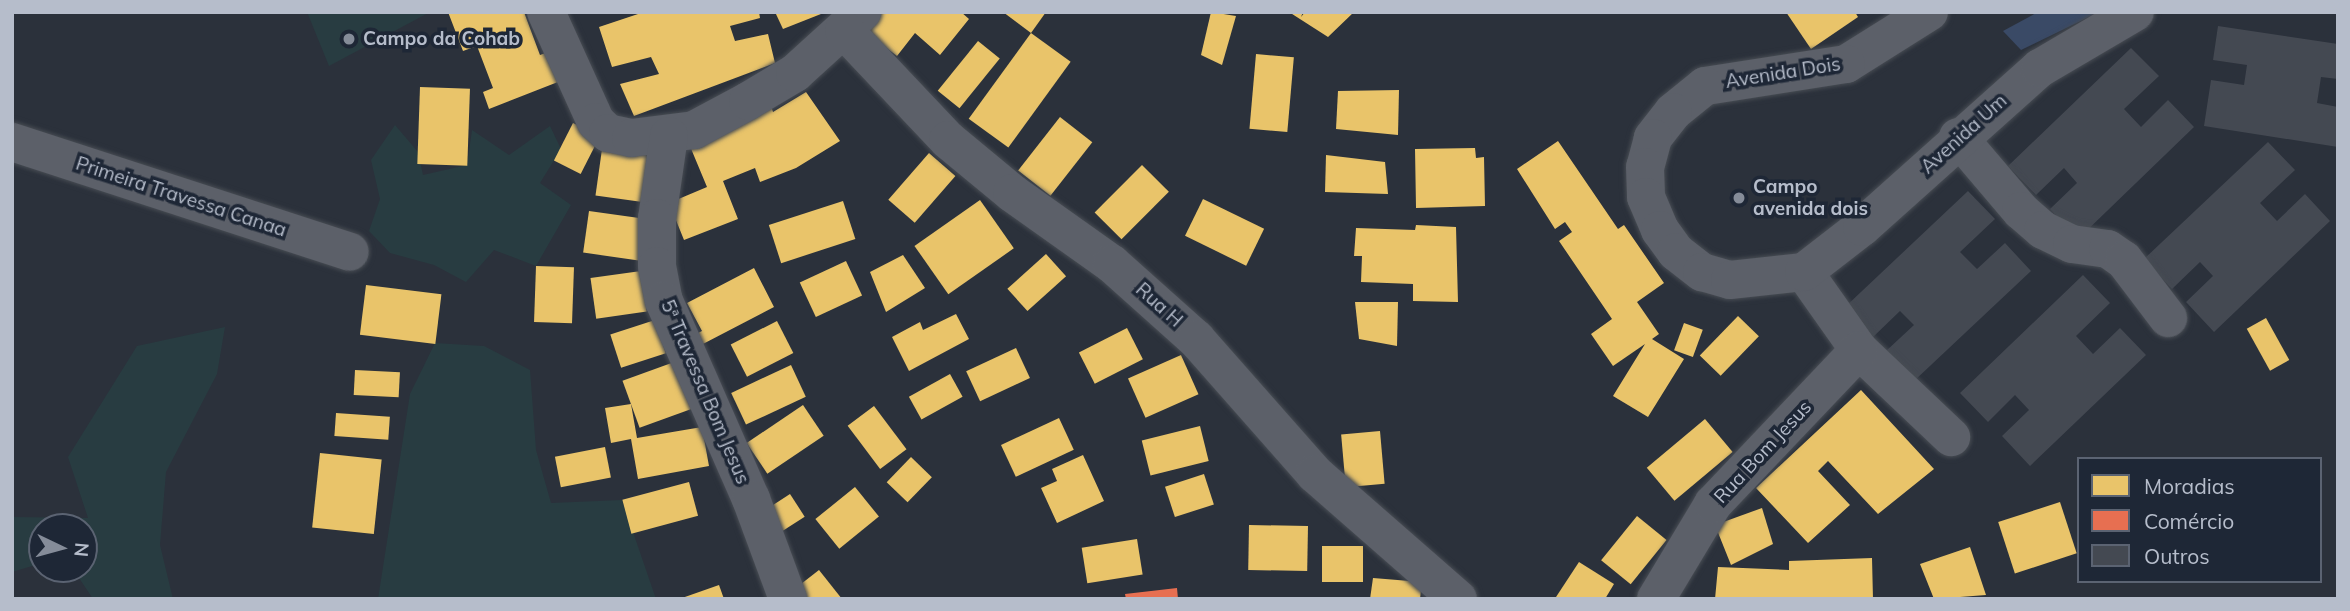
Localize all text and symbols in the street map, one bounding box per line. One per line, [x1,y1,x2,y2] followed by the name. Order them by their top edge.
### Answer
[363,28,520,50] place label: Campo da Cohab
[341,31,357,47] marker: Campo da Cohab
[1724,53,1842,93] street label: Avenida Dois
[1916,89,2012,179] street label: Avenida Um
[73,152,289,242] street label: Primeira Travessa Canaa
[1753,176,1868,220] place label: Campo avenida dois
[1731,190,1747,206] marker: Campo avenida dois
[1131,278,1187,332] street label: Rua H
[656,296,754,488] street label: 5ª Travessa Bom Jesus
[1710,396,1816,508] street label: Rua Bom Jesus
[2077,457,2322,583] legend
[2144,473,2235,499] text: Moradias
[2144,508,2234,534] text: Comércio
[28,513,98,583] north arrow
[69,541,95,558] text: N
[2144,543,2210,569] text: Outros

